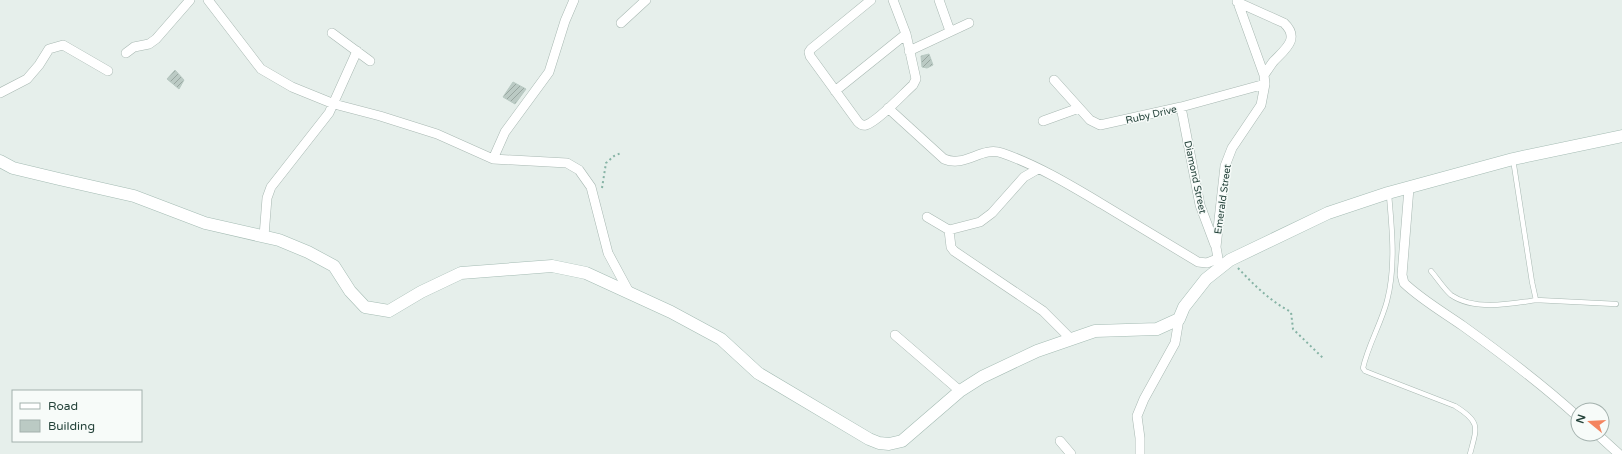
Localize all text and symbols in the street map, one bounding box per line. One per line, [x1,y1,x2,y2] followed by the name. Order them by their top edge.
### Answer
[1125,103,1178,127] street label: Ruby Drive
[1181,140,1209,215] street label: Diamond Street
[1212,163,1234,235] street label: Emerald Street
[12,390,142,442] legend
[48,399,78,413] text: Road
[1570,402,1610,442] north arrow
[1573,413,1589,425] text: N
[48,419,95,433] text: Building

